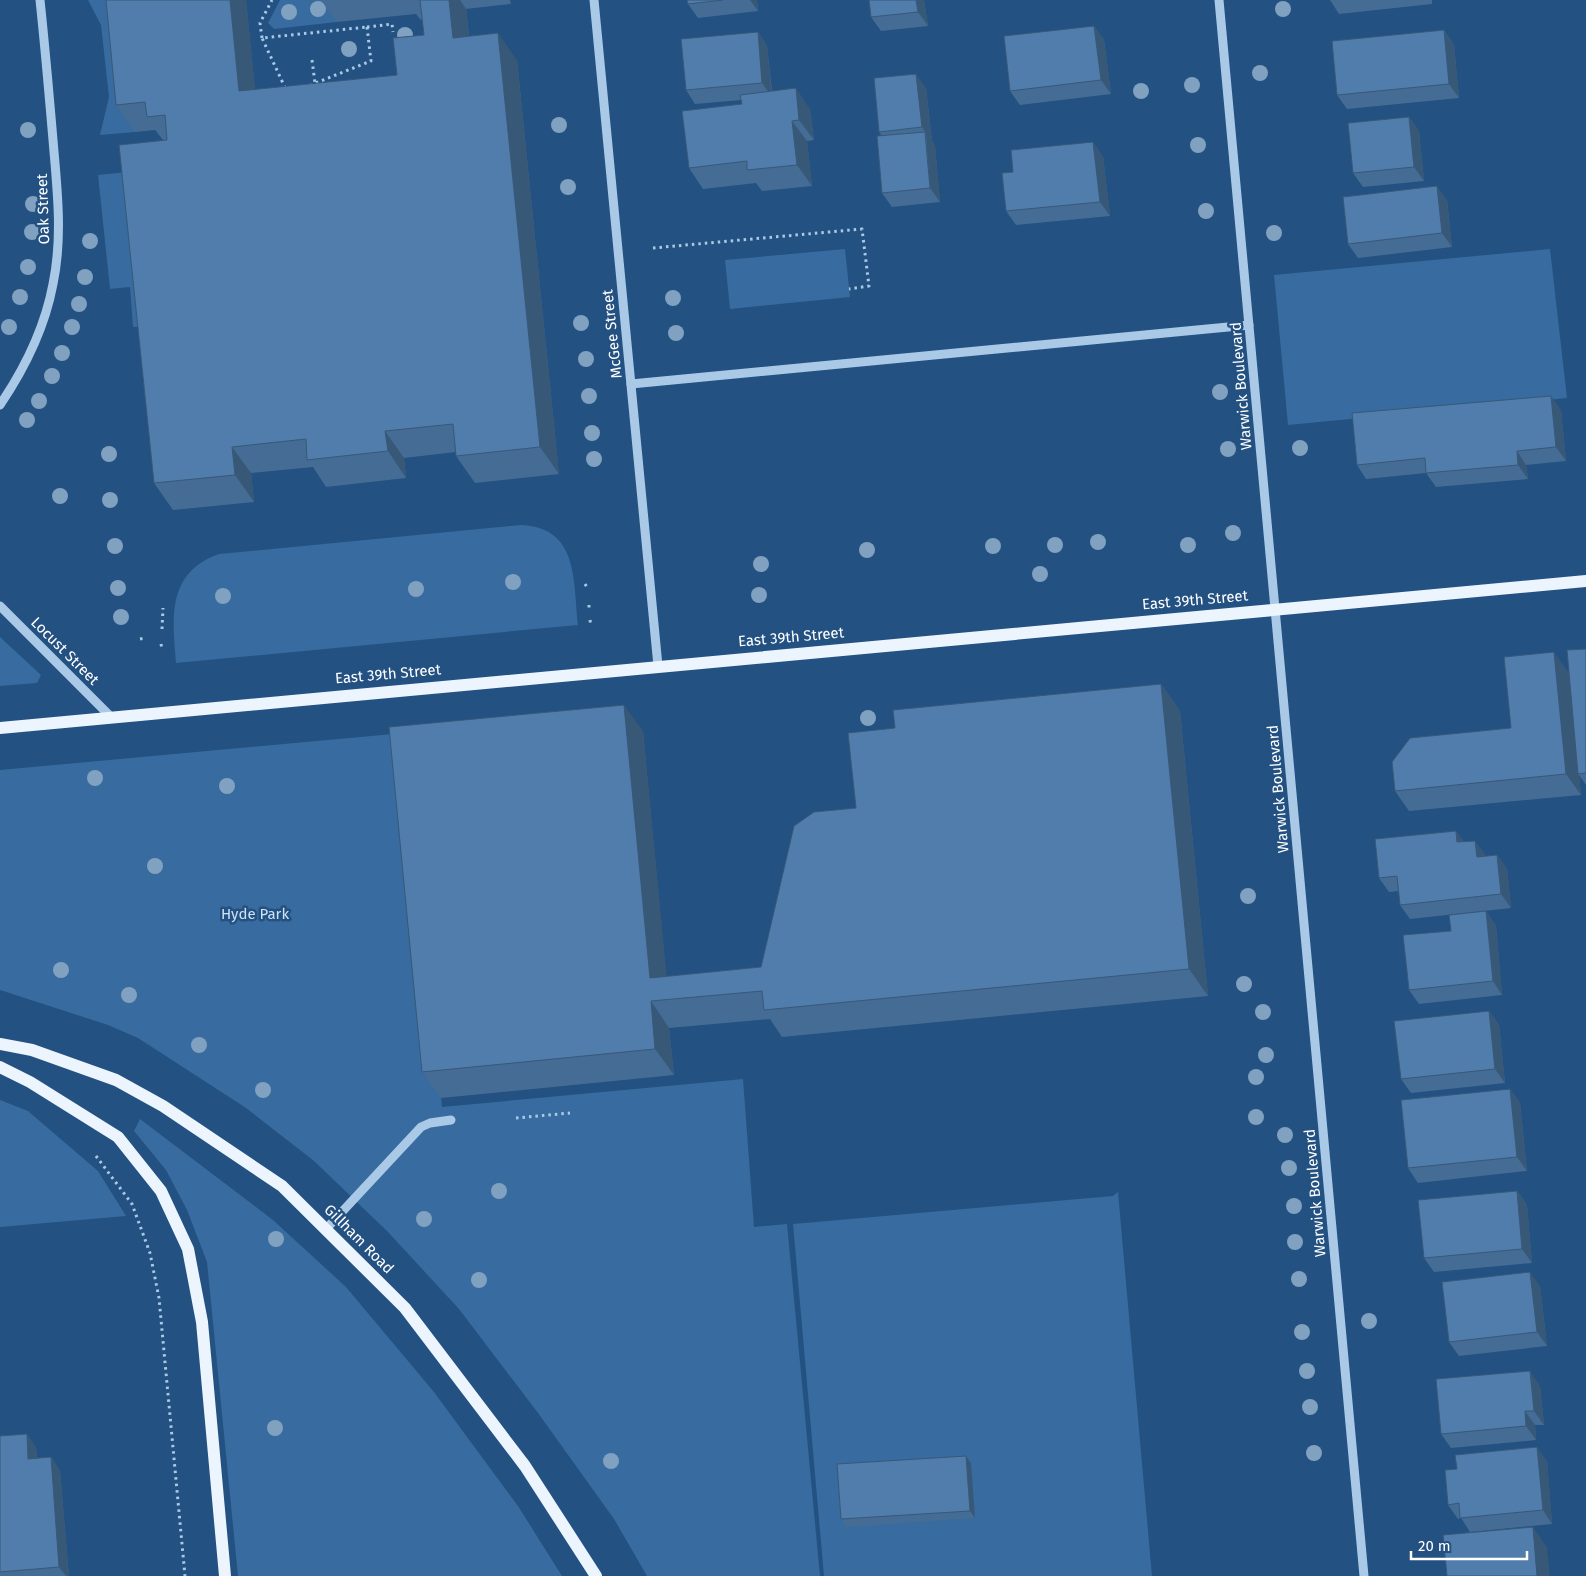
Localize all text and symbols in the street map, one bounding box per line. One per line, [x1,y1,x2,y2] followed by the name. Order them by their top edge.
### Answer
[33,173,53,245] street label: Oak Street
[598,288,626,379] street label: McGee Street
[1226,321,1256,451] street label: Warwick Boulevard
[1141,586,1249,614] street label: East 39th Street
[27,613,103,689] street label: Locust Street
[737,623,845,651] street label: East 39th Street
[334,660,442,688] street label: East 39th Street
[1263,724,1293,854] street label: Warwick Boulevard
[221,905,289,923] park label: Hyde Park
[1300,1128,1330,1258] street label: Warwick Boulevard
[321,1201,397,1277] street label: Gillham Road
[1411,1528,1527,1560] scale bar
[1418,1537,1451,1555] text: 20 m

